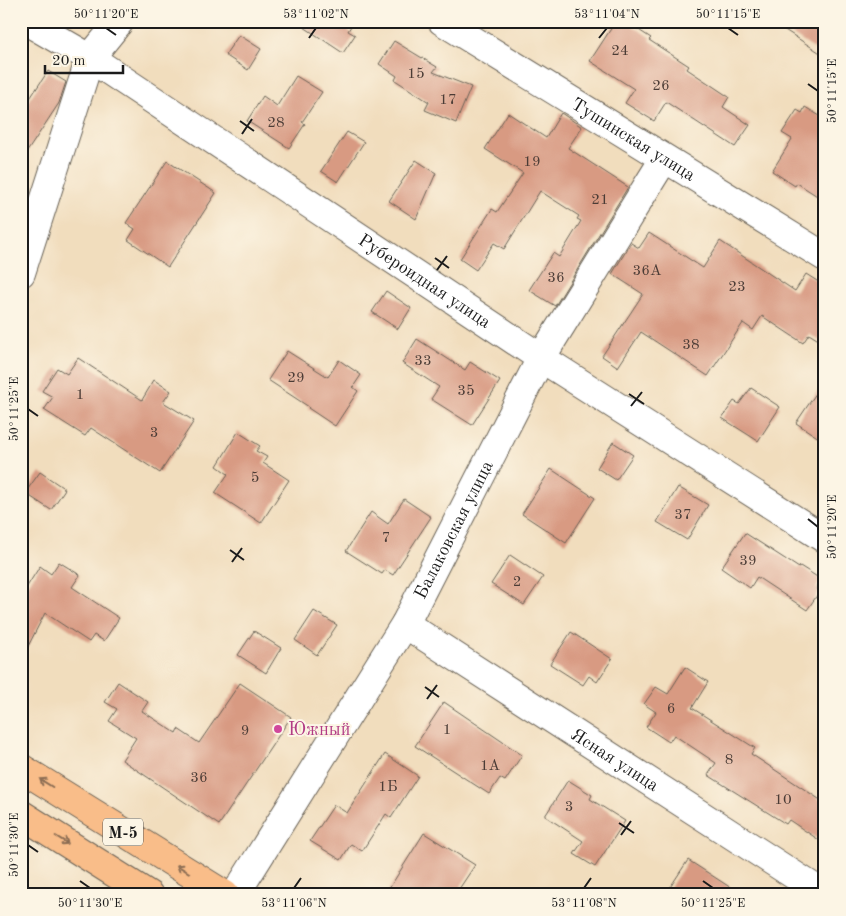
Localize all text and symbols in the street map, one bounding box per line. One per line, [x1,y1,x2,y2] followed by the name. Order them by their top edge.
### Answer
[74,8,138,21] text: 50°11'20"E
[283,8,349,21] text: 53°11'02"N
[574,8,640,21] text: 53°11'04"N
[696,8,760,21] text: 50°11'15"E
[45,42,122,74] scale bar
[611,44,629,59] house number: 24
[52,54,86,69] text: 20 m
[826,59,839,123] text: 50°11'15"E
[407,67,425,82] house number: 15
[652,79,670,94] house number: 26
[439,93,457,108] house number: 17
[568,95,698,185] street label: Тушинская улица
[267,116,285,131] house number: 28
[523,155,541,170] house number: 19
[591,193,609,208] house number: 21
[355,231,494,332] street label: Рубероидная улица
[633,264,662,279] house number: 36А
[547,271,565,286] house number: 36
[728,280,746,295] house number: 23
[682,338,700,353] house number: 38
[414,354,432,369] house number: 33
[287,371,305,386] house number: 29
[8,377,21,441] text: 50°11'25"E
[457,384,475,399] house number: 35
[76,388,84,403] house number: 1
[150,426,158,441] house number: 3
[411,458,497,602] street label: Балаковская улица
[251,471,259,486] house number: 5
[826,495,839,559] text: 50°11'20"E
[674,508,692,523] house number: 37
[382,531,390,546] house number: 7
[739,554,757,569] house number: 39
[513,575,521,590] house number: 2
[667,702,675,717] house number: 6
[288,721,350,739] place label: Южный
[272,723,284,735] marker: Южный
[443,723,451,738] house number: 1
[241,724,249,739] house number: 9
[567,726,662,795] street label: Ясная улица
[725,753,733,768] house number: 8
[480,759,501,774] house number: 1А
[190,771,208,786] house number: 36
[39,778,53,788] one-way arrow
[378,780,398,795] house number: 1Б
[774,793,792,808] house number: 10
[565,800,573,815] house number: 3
[8,813,21,877] text: 50°11'30"E
[103,819,143,846] road number: М-5
[55,835,69,845] one-way arrow
[177,864,191,874] one-way arrow
[58,897,122,910] text: 50°11'30"E
[261,897,327,910] text: 53°11'06"N
[551,897,617,910] text: 53°11'08"N
[681,897,745,910] text: 50°11'25"E

